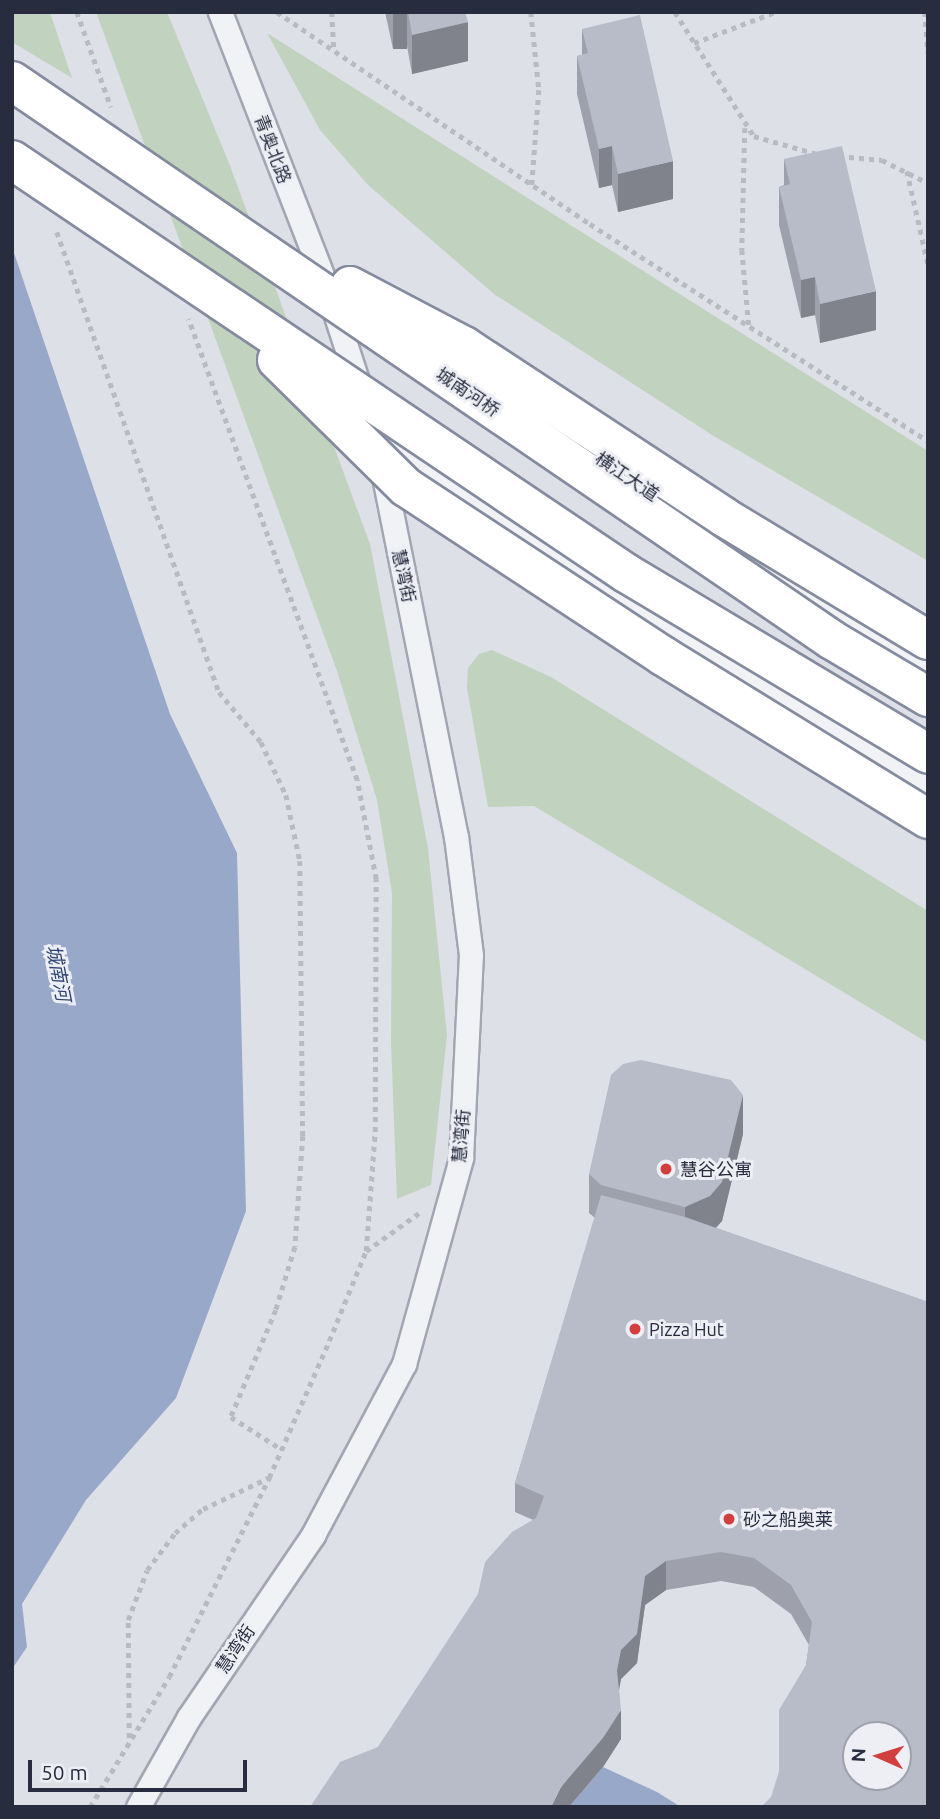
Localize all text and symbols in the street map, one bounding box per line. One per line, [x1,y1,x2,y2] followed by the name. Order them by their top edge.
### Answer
[250,112,296,186] street label: 青奥北路
[432,363,504,421] street label: 城南河桥
[591,447,663,505] street label: 横江大道
[388,547,420,605] street label: 慧湾街
[41,943,75,1003] water label: 城南河
[448,1108,474,1164] street label: 慧湾街
[680,1158,752,1180] place label: 慧谷公寓
[658,1161,674,1177] marker: 慧谷公寓
[649,1318,724,1340] place label: Pizza Hut
[627,1321,643,1337] marker: Pizza Hut
[743,1508,833,1530] place label: 砂之船奥莱
[721,1511,737,1527] marker: 砂之船奥莱
[211,1621,259,1677] street label: 慧湾街
[842,1721,912,1791] north arrow
[32,1745,250,1789] scale bar
[847,1747,869,1763] text: N
[41,1760,88,1784] text: 50 m

